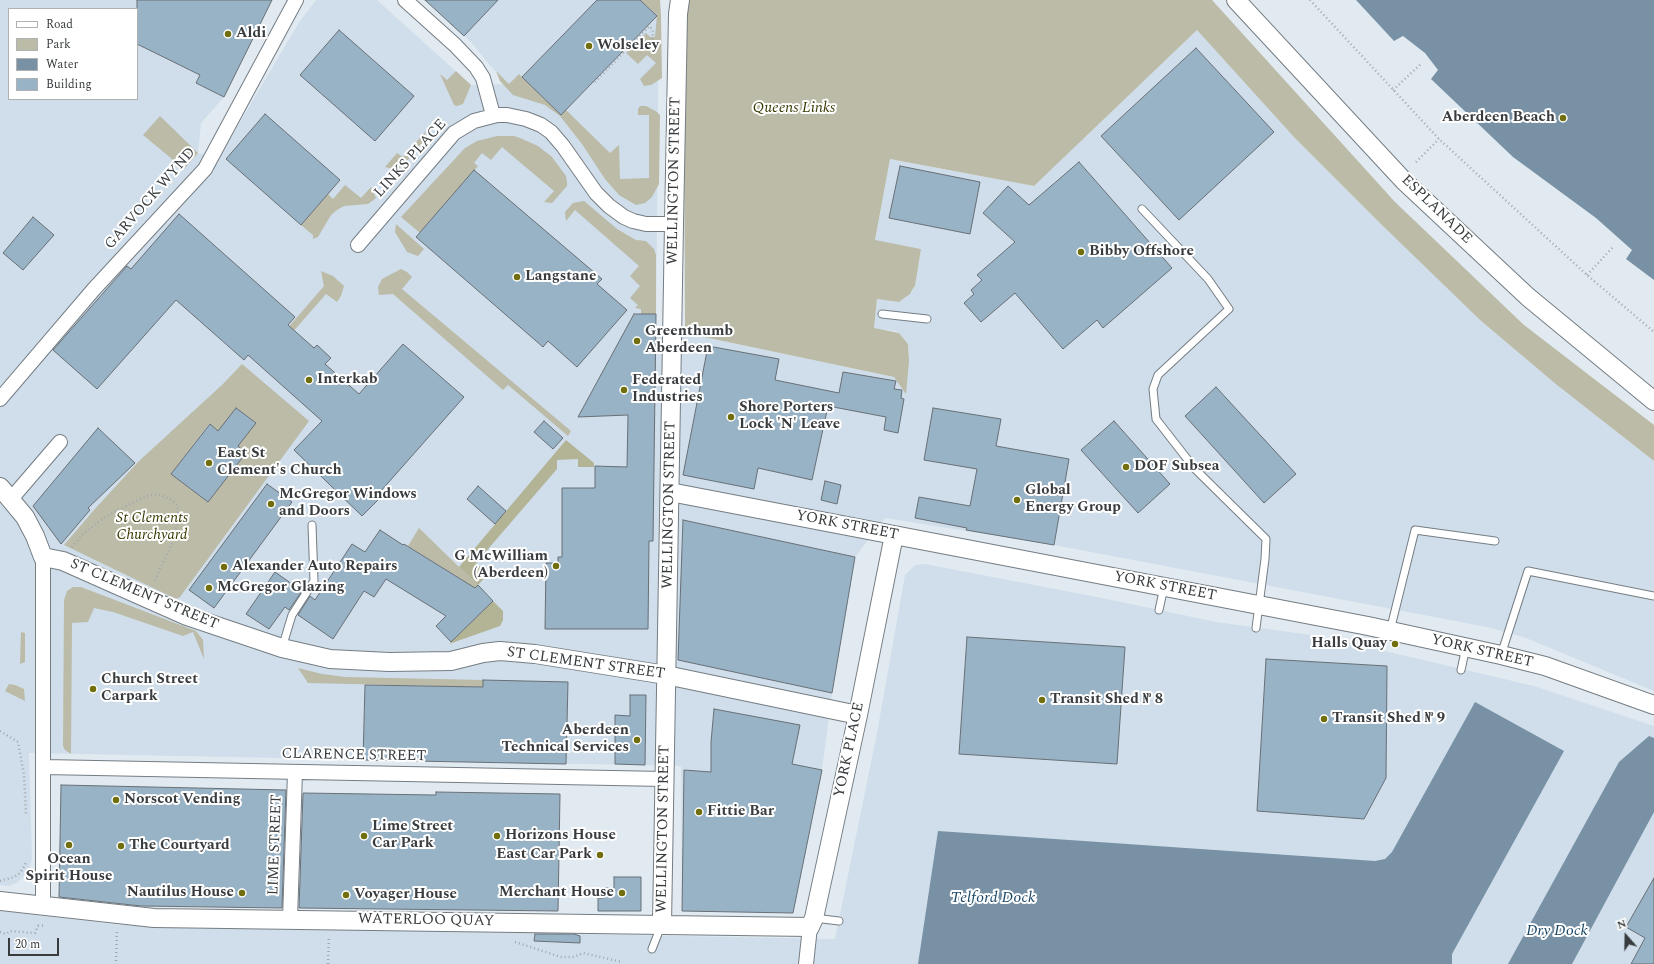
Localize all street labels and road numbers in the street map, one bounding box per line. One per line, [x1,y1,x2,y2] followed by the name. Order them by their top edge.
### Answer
[665,97,685,265] street label: WELLINGTON STREET
[371,116,451,202] street label: LINKS PLACE
[102,144,200,254] street label: GARVOCK WYND
[1397,172,1475,248] street label: ESPLANADE
[660,421,680,589] street label: WELLINGTON STREET
[794,507,900,545] street label: YORK STREET
[67,556,221,634] street label: ST CLEMENT STREET
[1112,568,1218,606] street label: YORK STREET
[1429,631,1535,673] street label: YORK STREET
[506,644,666,684] street label: ST CLEMENT STREET
[831,701,869,799] street label: YORK PLACE
[654,745,674,913] street label: WELLINGTON STREET
[281,746,427,766] street label: CLARENCE STREET
[265,794,287,896] street label: LIME STREET
[358,911,494,931] street label: WATERLOO QUAY

